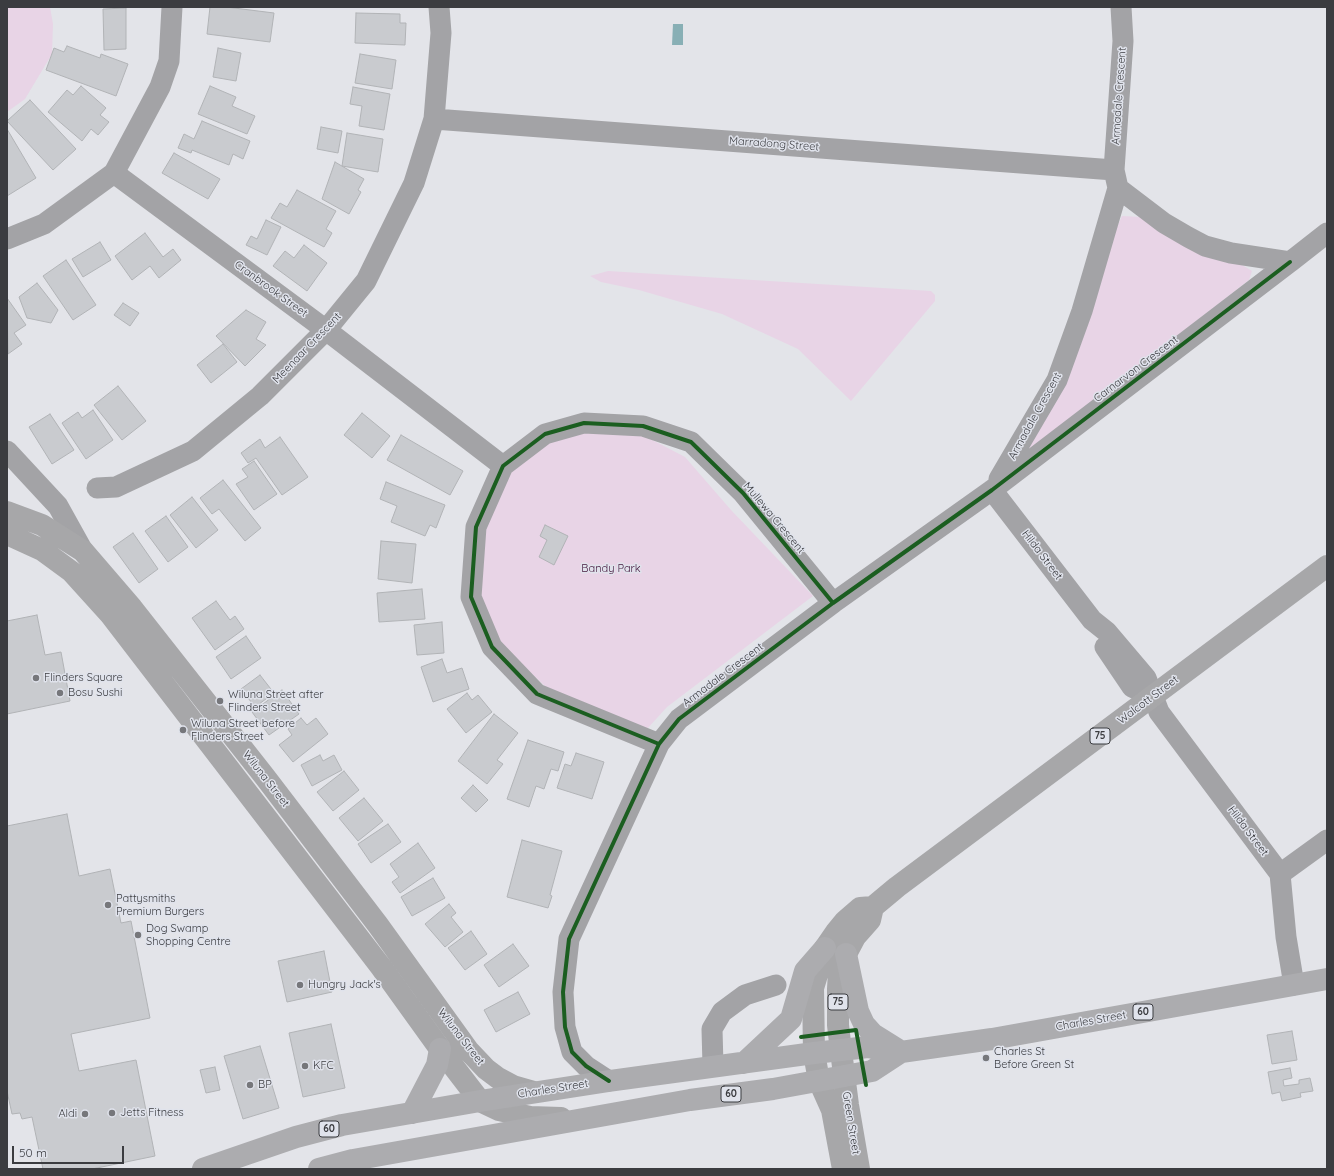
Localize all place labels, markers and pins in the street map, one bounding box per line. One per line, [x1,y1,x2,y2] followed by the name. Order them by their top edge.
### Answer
[44,671,123,685] place label: Flinders Square
[31,673,41,683] marker: Flinders Square
[68,686,122,700] place label: Bosu Sushi
[55,688,65,698] marker: Bosu Sushi
[228,688,324,714] place label: Wiluna Street after Flinders Street
[215,696,225,706] marker: Wiluna Street after Flinders Street
[191,717,295,743] place label: Wiluna Street before Flinders Street
[178,725,188,735] marker: Wiluna Street before Flinders Street
[116,892,204,918] place label: Pattysmiths Premium Burgers
[103,900,113,910] marker: Pattysmiths Premium Burgers
[146,922,231,948] place label: Dog Swamp Shopping Centre
[133,930,143,940] marker: Dog Swamp Shopping Centre
[308,978,381,992] place label: Hungry Jack's
[295,980,305,990] marker: Hungry Jack's
[994,1045,1074,1071] place label: Charles St Before Green St
[981,1053,991,1063] marker: Charles St Before Green St
[313,1059,334,1073] place label: KFC
[300,1061,310,1071] marker: KFC
[258,1078,272,1092] place label: BP
[245,1080,255,1090] marker: BP
[120,1106,184,1120] place label: Jetts Fitness
[58,1107,77,1121] place label: Aldi
[107,1108,117,1118] marker: Jetts Fitness
[80,1109,90,1119] marker: Aldi

